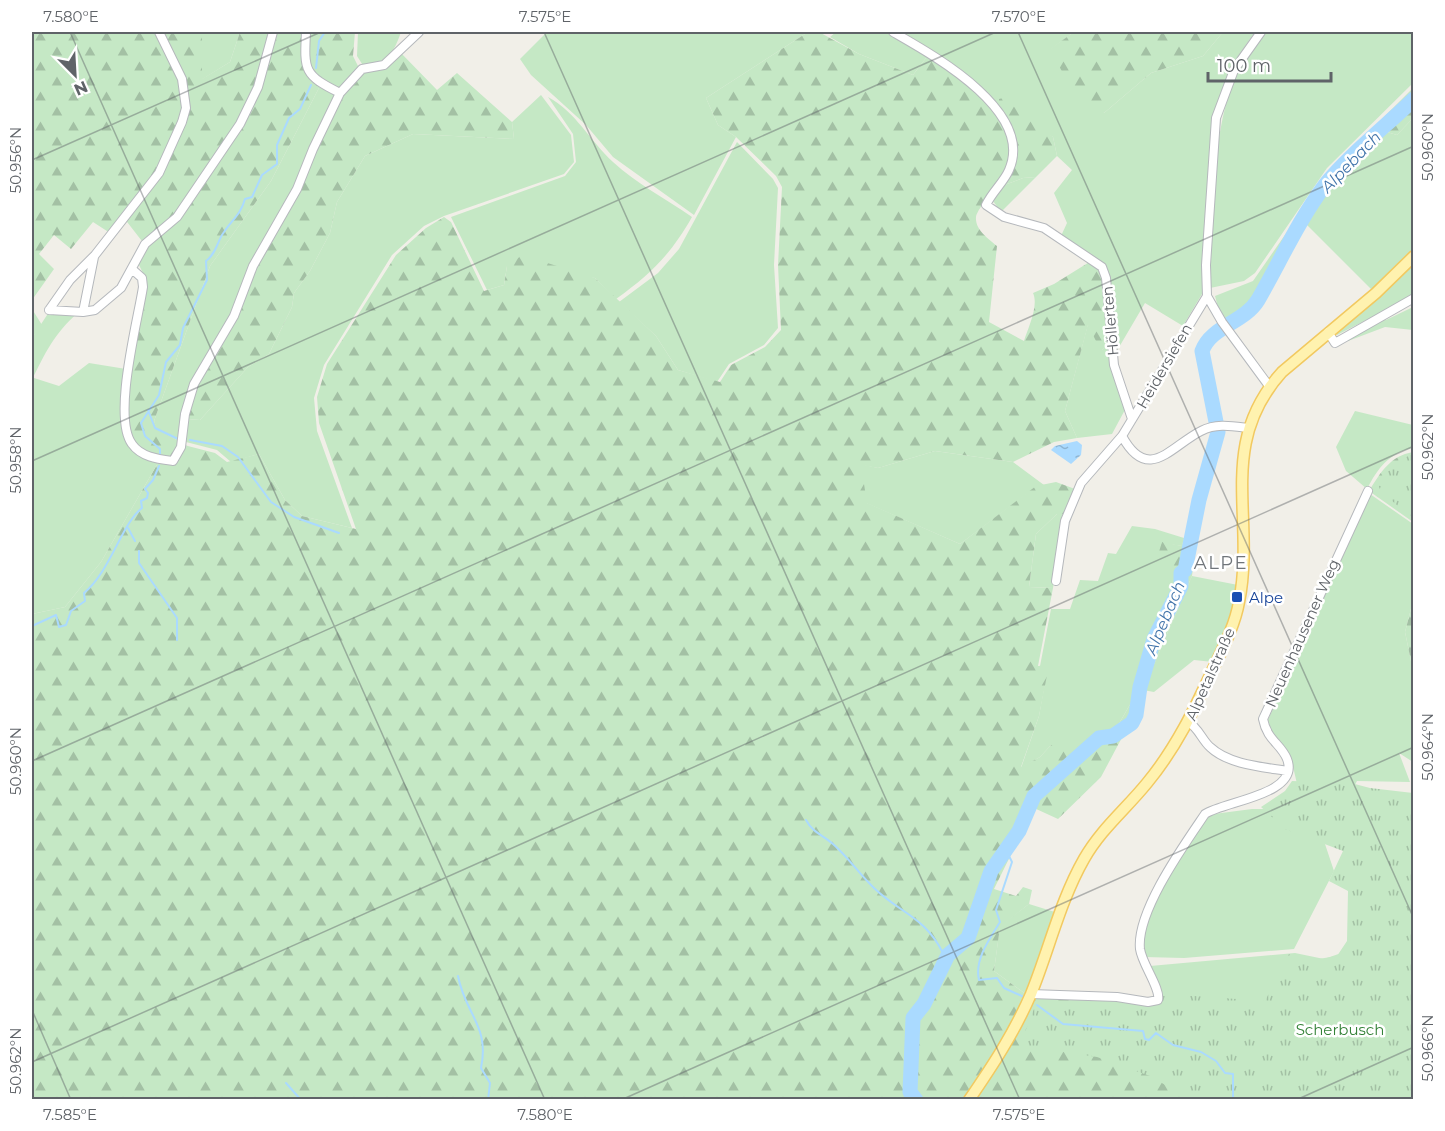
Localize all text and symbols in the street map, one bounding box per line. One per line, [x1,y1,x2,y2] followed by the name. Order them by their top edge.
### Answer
[43,7,99,26] text: 7.580°E
[519,7,571,26] text: 7.575°E
[992,7,1046,26] text: 7.570°E
[45,45,105,105] north arrow
[1208,45,1331,83] scale bar
[1217,55,1271,77] text: 100 m
[71,77,91,100] text: N
[1418,113,1437,181] text: 50.960°N
[6,127,25,193] text: 50.956°N
[1316,127,1385,197] water label: Alpebach
[1097,285,1123,357] street label: Höllerten
[1132,320,1196,412] street label: Heidersiefen
[1418,414,1437,480] text: 50.962°N
[6,426,25,494] text: 50.958°N
[1194,552,1248,574] district label: ALPE
[1261,556,1343,710] street label: Neuenhausener Weg
[1141,579,1189,658] water label: Alpebach
[1249,588,1283,607] place label: Alpe
[1230,590,1244,604] marker: Alpe
[1181,625,1239,723] street label: Alpetalstraße
[1418,713,1437,781] text: 50.964°N
[6,727,25,795] text: 50.960°N
[1418,1014,1437,1082] text: 50.966°N
[1296,1020,1384,1039] park label: Scherbusch
[6,1028,25,1094] text: 50.962°N
[43,1105,97,1124] text: 7.585°E
[517,1105,573,1124] text: 7.580°E
[993,1105,1045,1124] text: 7.575°E

